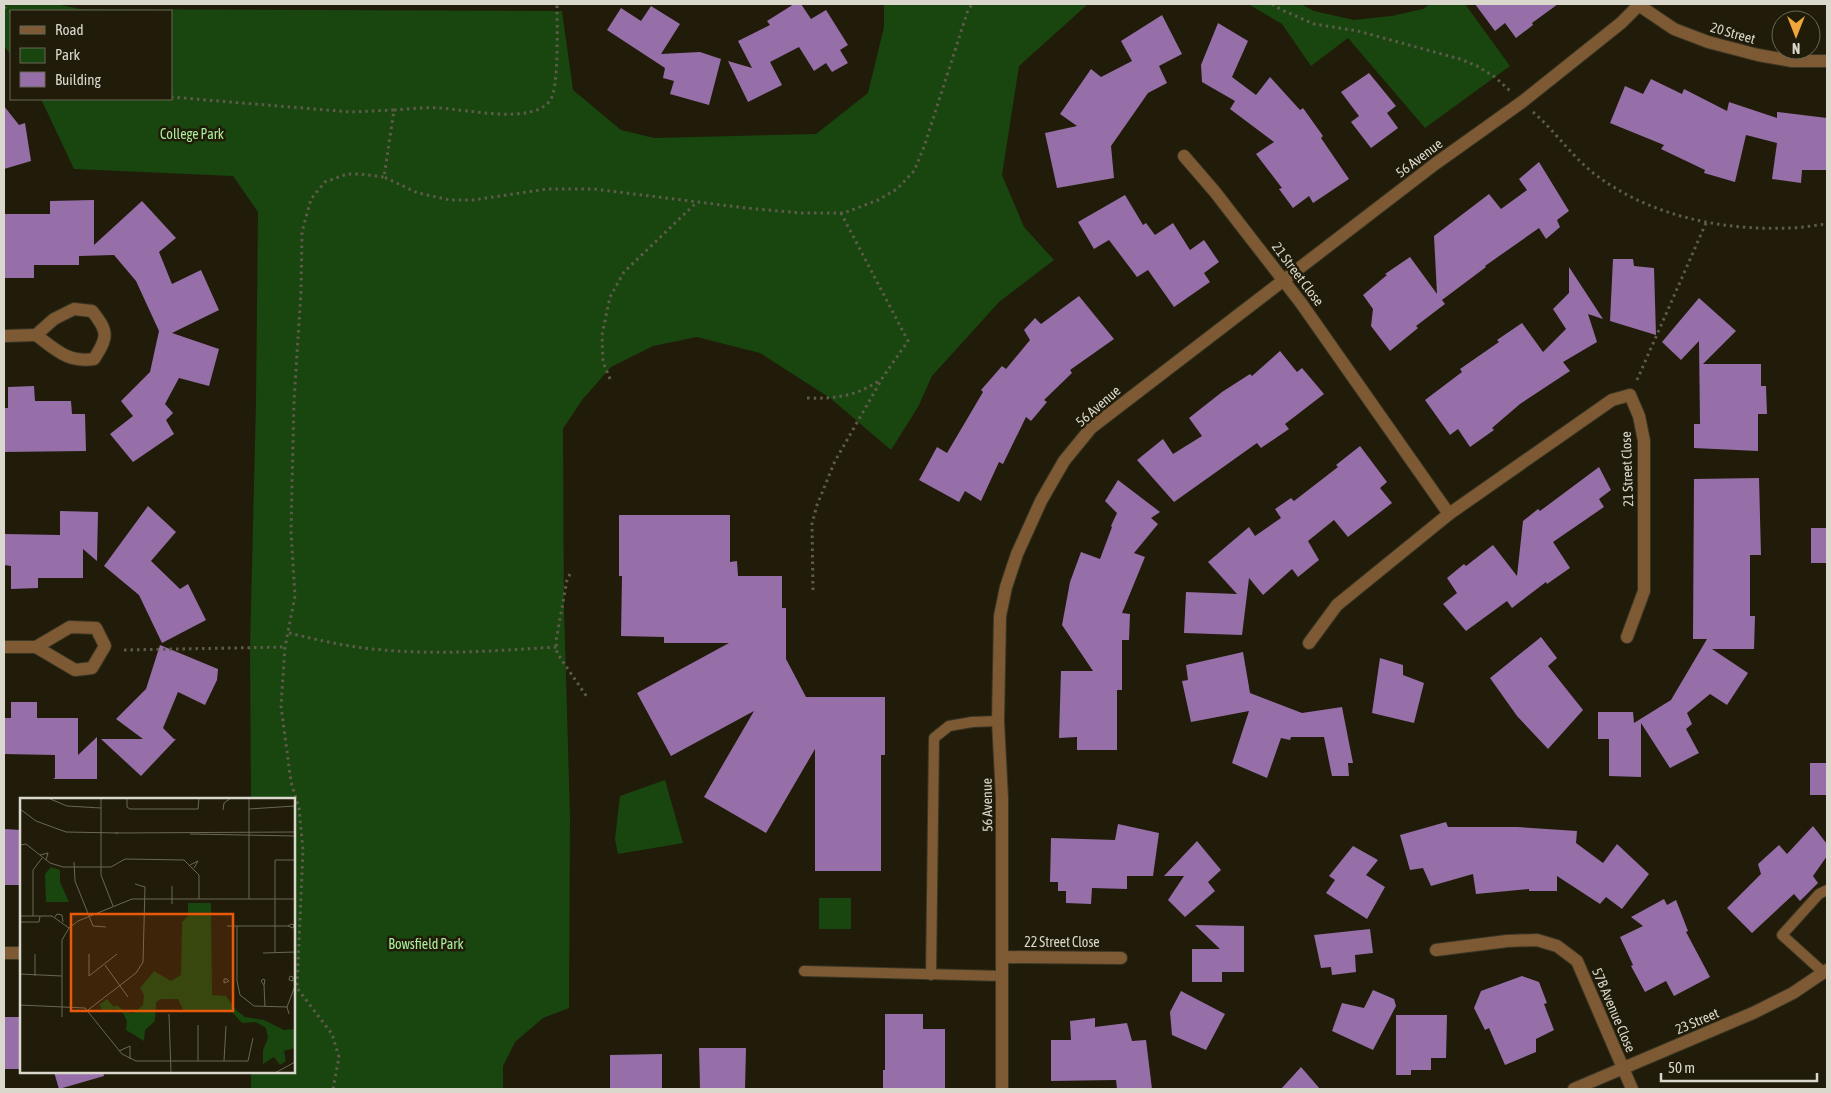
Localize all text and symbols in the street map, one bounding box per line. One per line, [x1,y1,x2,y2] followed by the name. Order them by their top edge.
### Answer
[10,10,172,100] legend
[1771,10,1821,60] north arrow
[1709,19,1757,47] street label: 20 Street
[55,21,84,38] text: Road
[1792,40,1800,56] text: N
[55,46,80,63] text: Park
[55,71,101,88] text: Building
[160,126,224,142] park label: College Park
[1393,135,1445,181] street label: 56 Avenue
[1269,239,1327,309] street label: 21 Street Close
[1072,382,1124,430] street label: 56 Avenue
[1618,431,1636,507] street label: 21 Street Close
[979,778,995,832] street label: 56 Avenue
[20,798,295,1073] inset map
[1024,934,1100,950] street label: 22 Street Close
[388,936,464,952] park label: Bowsfield Park
[1589,965,1639,1055] street label: 57B Avenue Close
[1673,1005,1721,1037] street label: 23 Street
[1661,1050,1817,1082] scale bar
[1668,1059,1695,1076] text: 50 m

